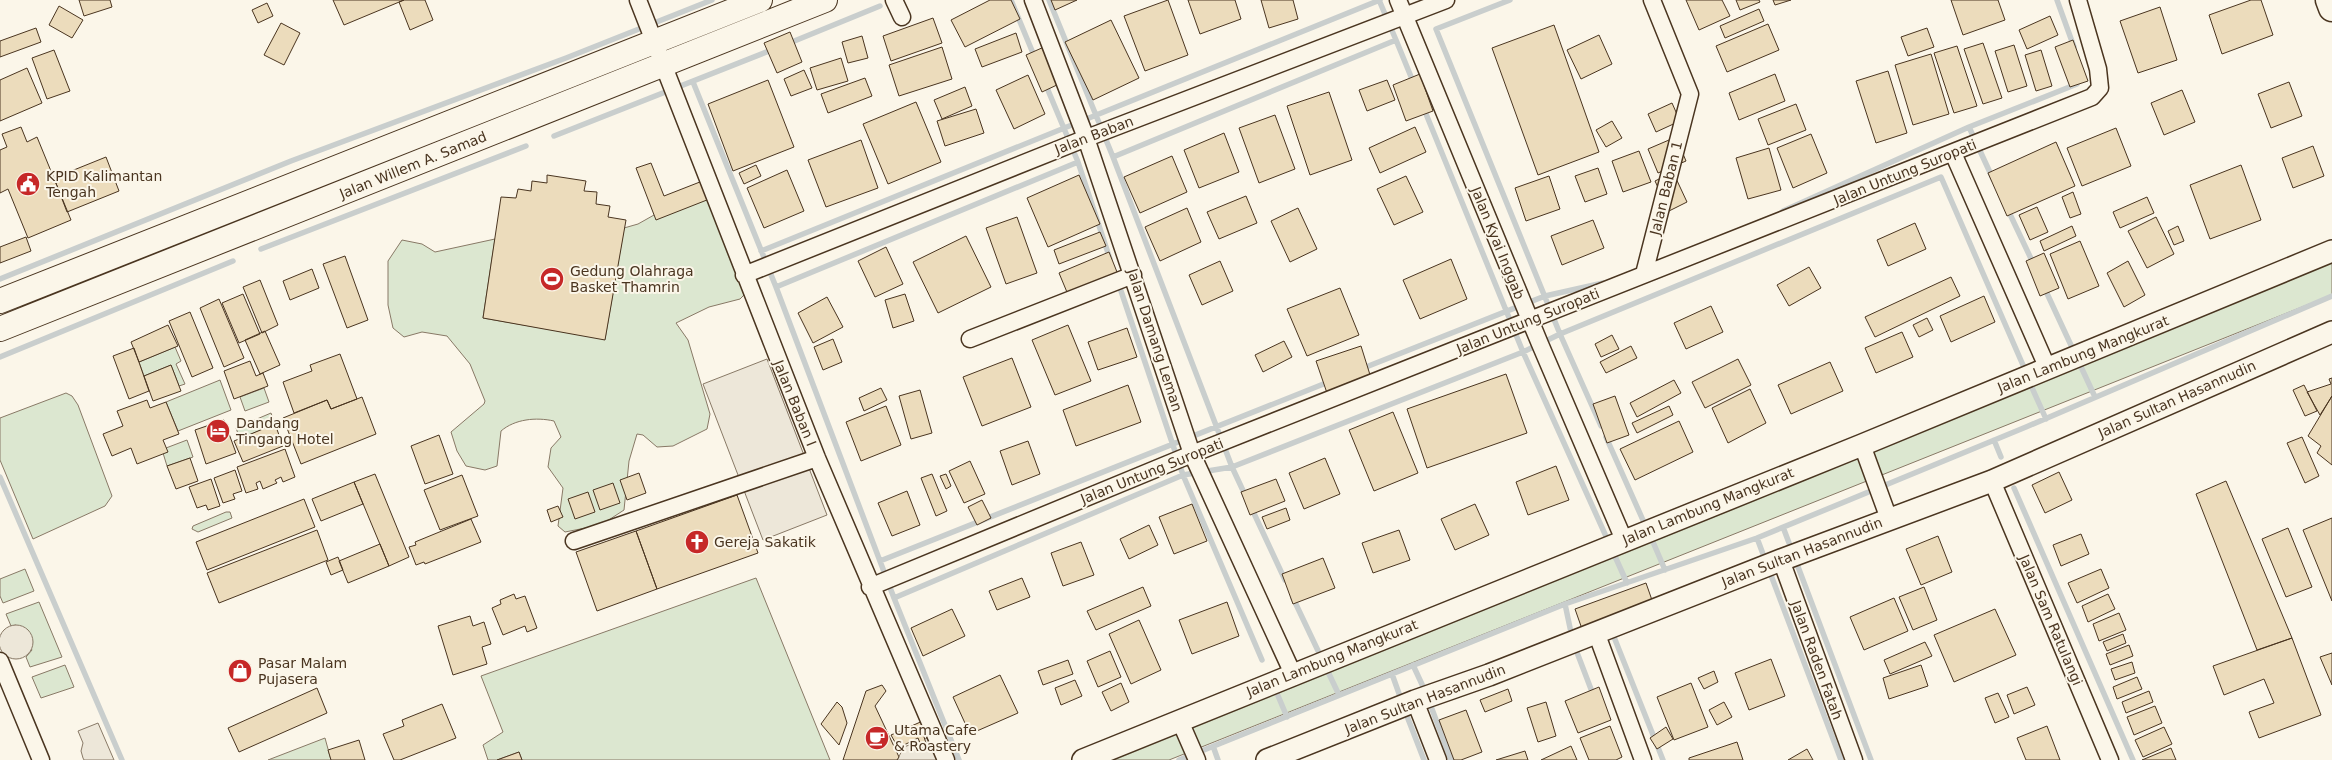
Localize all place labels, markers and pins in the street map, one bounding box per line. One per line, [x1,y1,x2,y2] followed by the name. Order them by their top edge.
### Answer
[45,168,162,200] place label: KPID Kalimantan Tengah
[15,171,41,197] public building icon: KPID Kalimantan Tengah
[570,263,694,295] place label: Gedung Olahraga Basket Thamrin
[539,266,565,292] sports icon: Gedung Olahraga Basket Thamrin
[235,415,334,447] place label: Dandang Tingang Hotel
[205,418,231,444] hotel icon: Dandang Tingang Hotel
[684,529,710,555] church icon: Gereja Sakatik
[714,534,817,550] place label: Gereja Sakatik
[258,655,347,687] place label: Pasar Malam Pujasera
[227,658,253,684] shop icon: Pasar Malam Pujasera
[894,722,977,754] place label: Utama Cafe & Roastery
[864,725,890,751] cafe icon: Utama Cafe & Roastery

